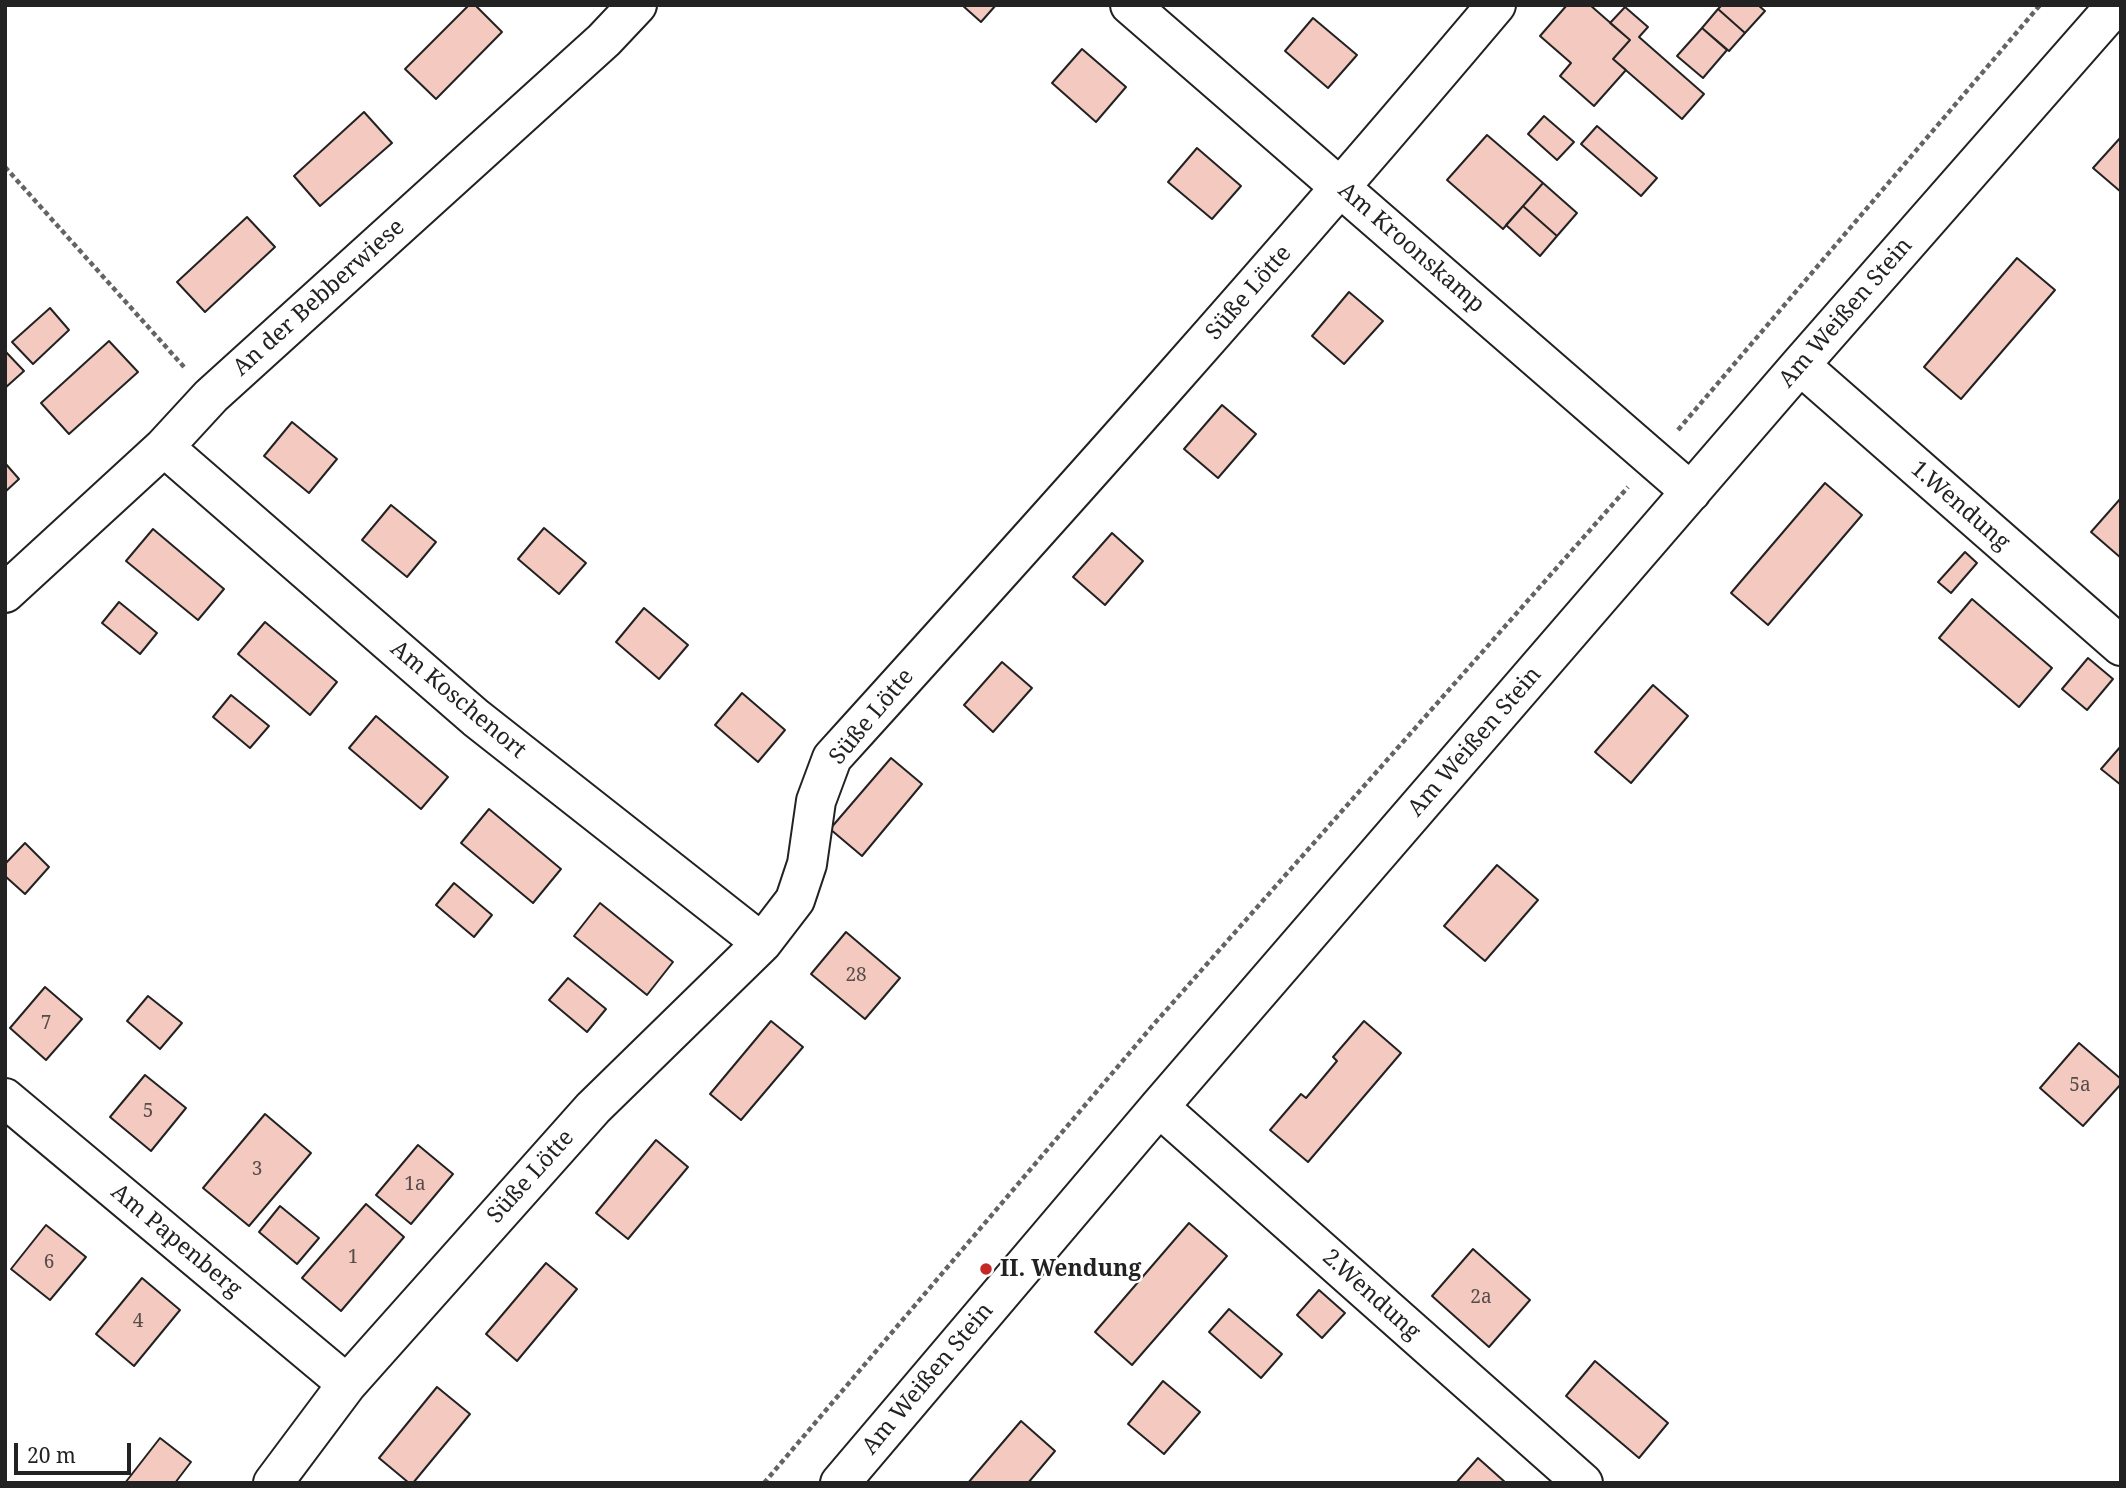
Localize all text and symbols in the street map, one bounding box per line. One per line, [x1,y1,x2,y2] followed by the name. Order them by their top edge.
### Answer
[1332,177,1490,319] street label: Am Kroonskamp
[228,214,410,382] street label: An der Bebberwiese
[1773,232,1919,394] street label: Am Weißen Stein
[1200,240,1298,346] street label: Süße Lötte
[1905,455,2015,557] street label: 1.Wendung
[385,635,531,765] street label: Am Koschenort
[1402,661,1548,823] street label: Am Weißen Stein
[824,664,920,770] street label: Süße Lötte
[845,965,867,987] house number: 28
[41,1013,51,1035] house number: 7
[2069,1075,2091,1097] house number: 5a
[143,1101,153,1123] house number: 5
[482,1125,580,1229] street label: Süße Lötte
[252,1159,262,1181] house number: 3
[404,1174,426,1196] house number: 1a
[105,1178,247,1304] street label: Am Papenberg
[1316,1244,1426,1346] street label: 2.Wendung
[348,1247,358,1269] house number: 1
[44,1252,54,1274] house number: 6
[1000,1255,1141,1283] place label: II. Wendung
[978,1261,994,1277] marker: II. Wendung
[1470,1287,1492,1309] house number: 2a
[857,1298,999,1460] street label: Am Weißen Stein
[133,1311,143,1333] house number: 4
[18,1428,135,1472] scale bar
[27,1441,76,1469] text: 20 m

